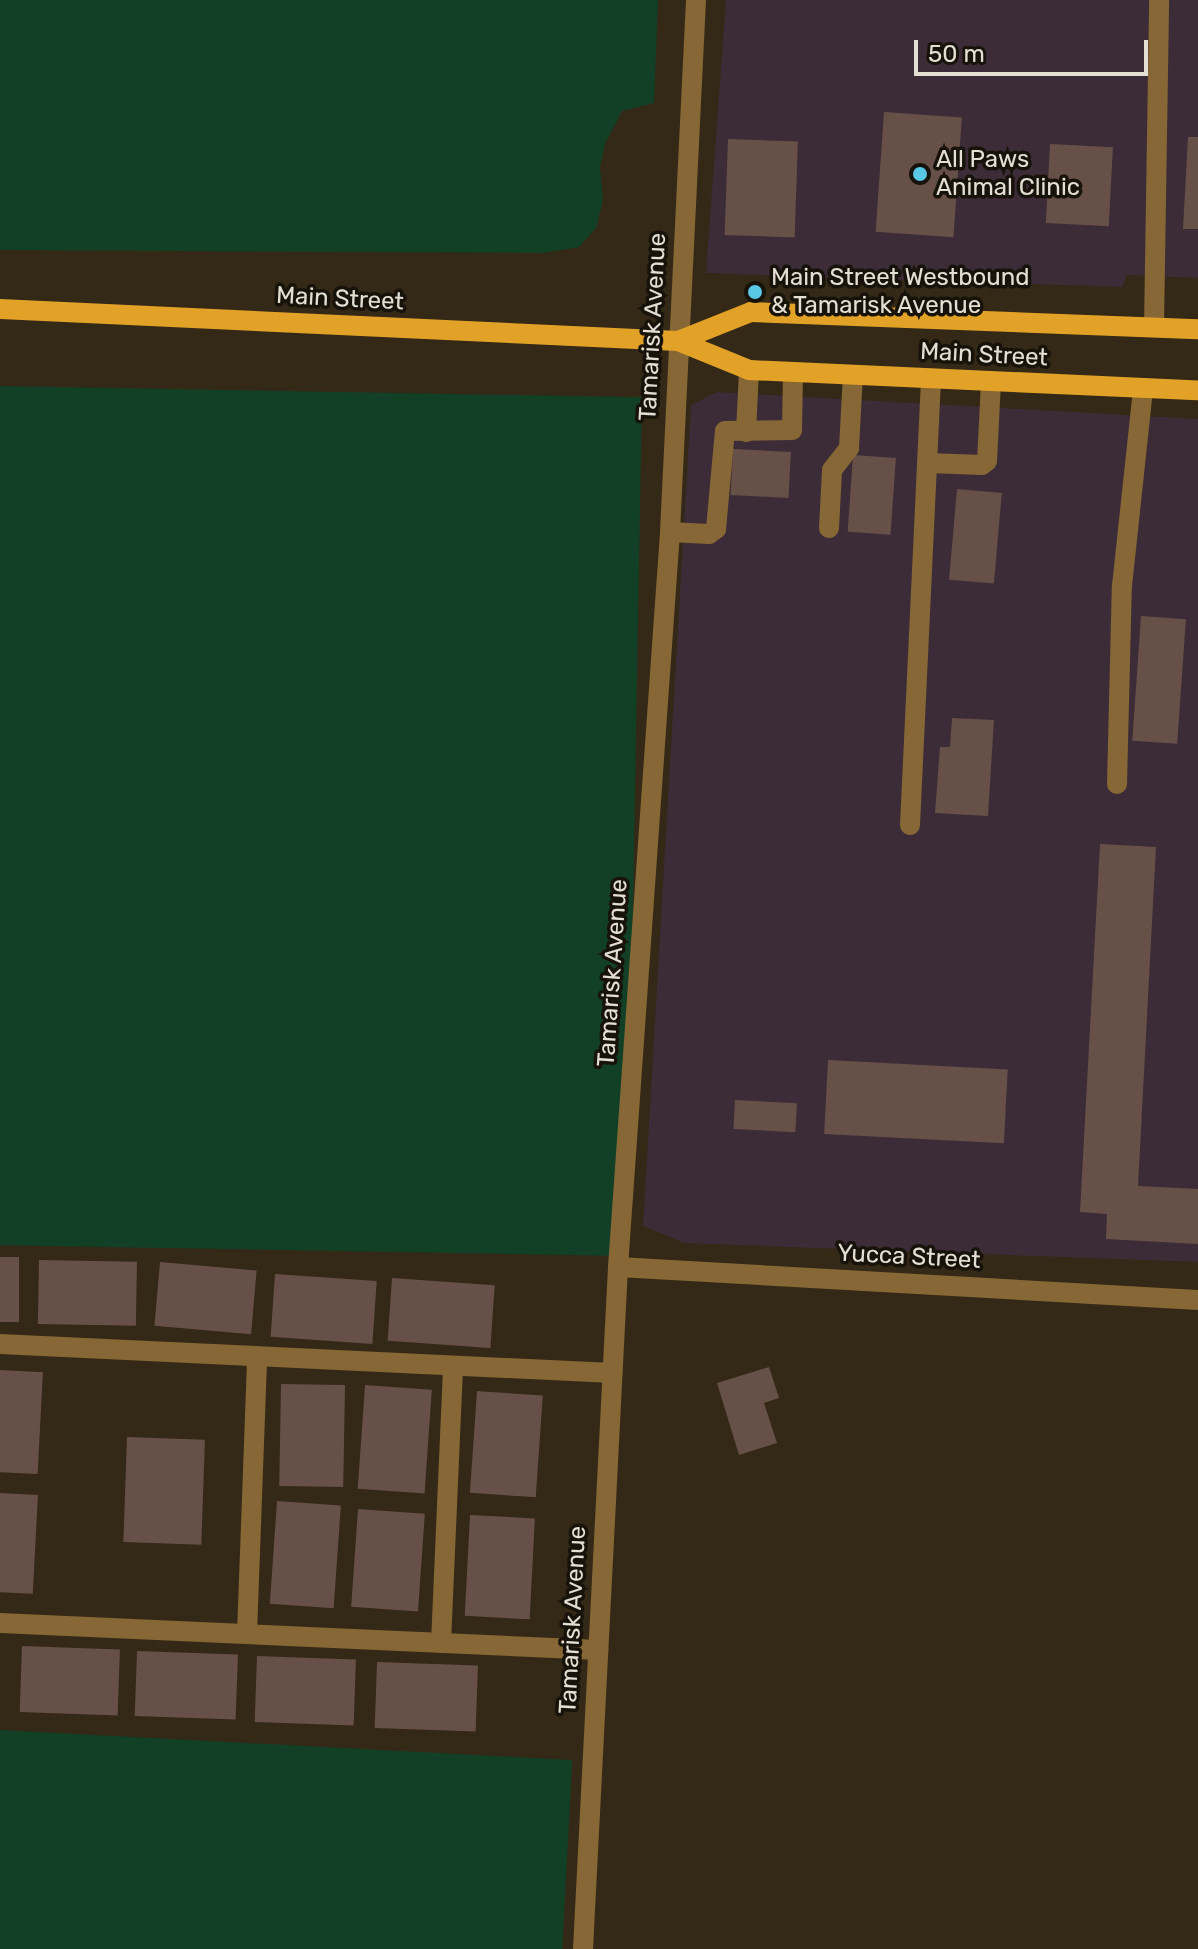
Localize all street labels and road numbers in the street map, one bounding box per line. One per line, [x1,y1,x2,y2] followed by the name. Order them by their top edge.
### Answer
[634,232,672,422] street label: Tamarisk Avenue
[275,281,405,317] street label: Main Street
[919,337,1049,373] street label: Main Street
[592,878,634,1068] street label: Tamarisk Avenue
[837,1239,981,1275] street label: Yucca Street
[554,1525,592,1715] street label: Tamarisk Avenue

